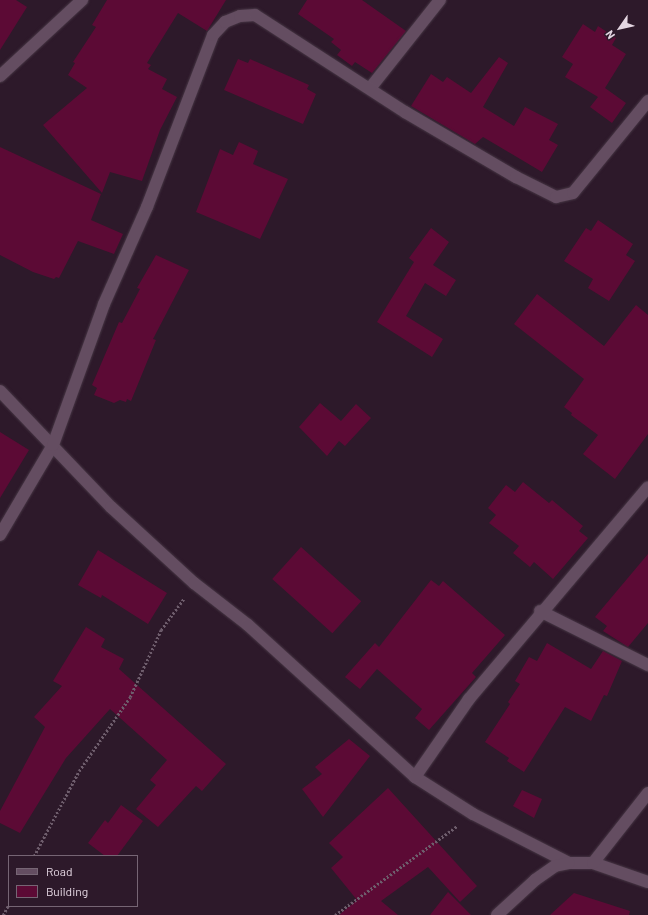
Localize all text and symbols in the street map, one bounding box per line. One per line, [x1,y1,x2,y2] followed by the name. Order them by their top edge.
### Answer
[600,8,640,48] north arrow
[602,28,617,42] text: N
[8,855,138,907] legend
[46,864,73,878] text: Road
[46,884,88,898] text: Building

